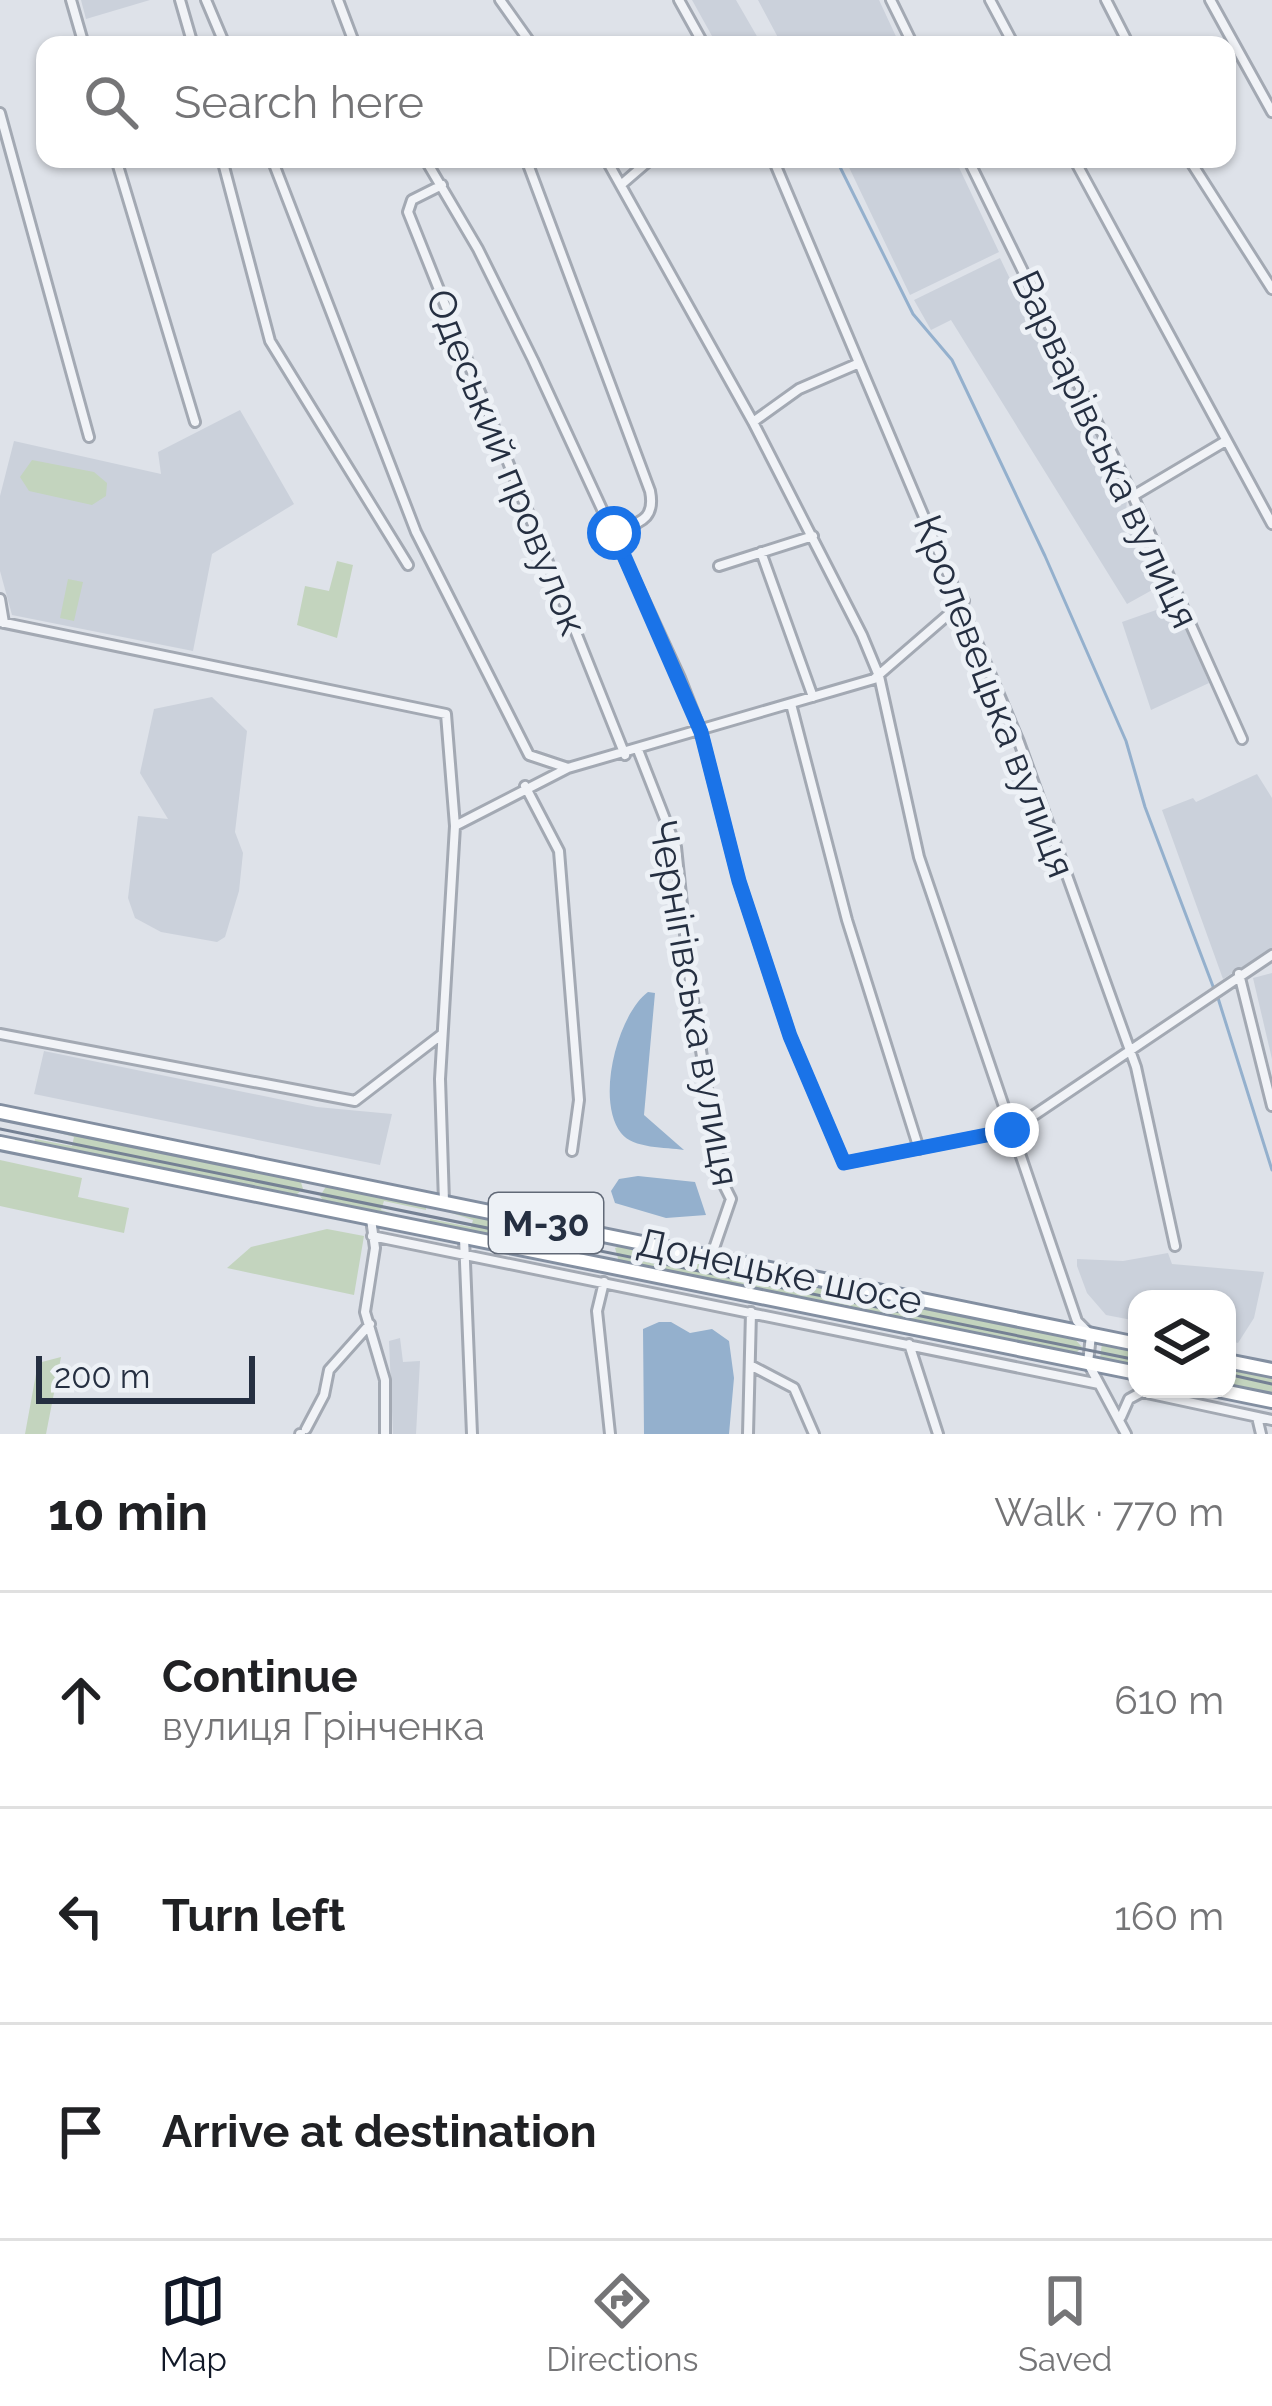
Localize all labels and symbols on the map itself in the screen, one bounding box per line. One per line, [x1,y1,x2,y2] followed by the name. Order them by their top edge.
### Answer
[1003,263,1209,635] street label: Варварівська вулиця
[417,282,597,642] street label: Одеський провулок
[587,506,641,560] route start
[905,509,1085,883] street label: Кролевецька вулиця
[640,817,750,1189] street label: Чернігівська вулиця
[985,1103,1039,1157] route end
[489,1193,603,1253] road number: М-30
[633,1218,927,1324] street label: Донецьке шосе
[36,1350,255,1403] scale bar

